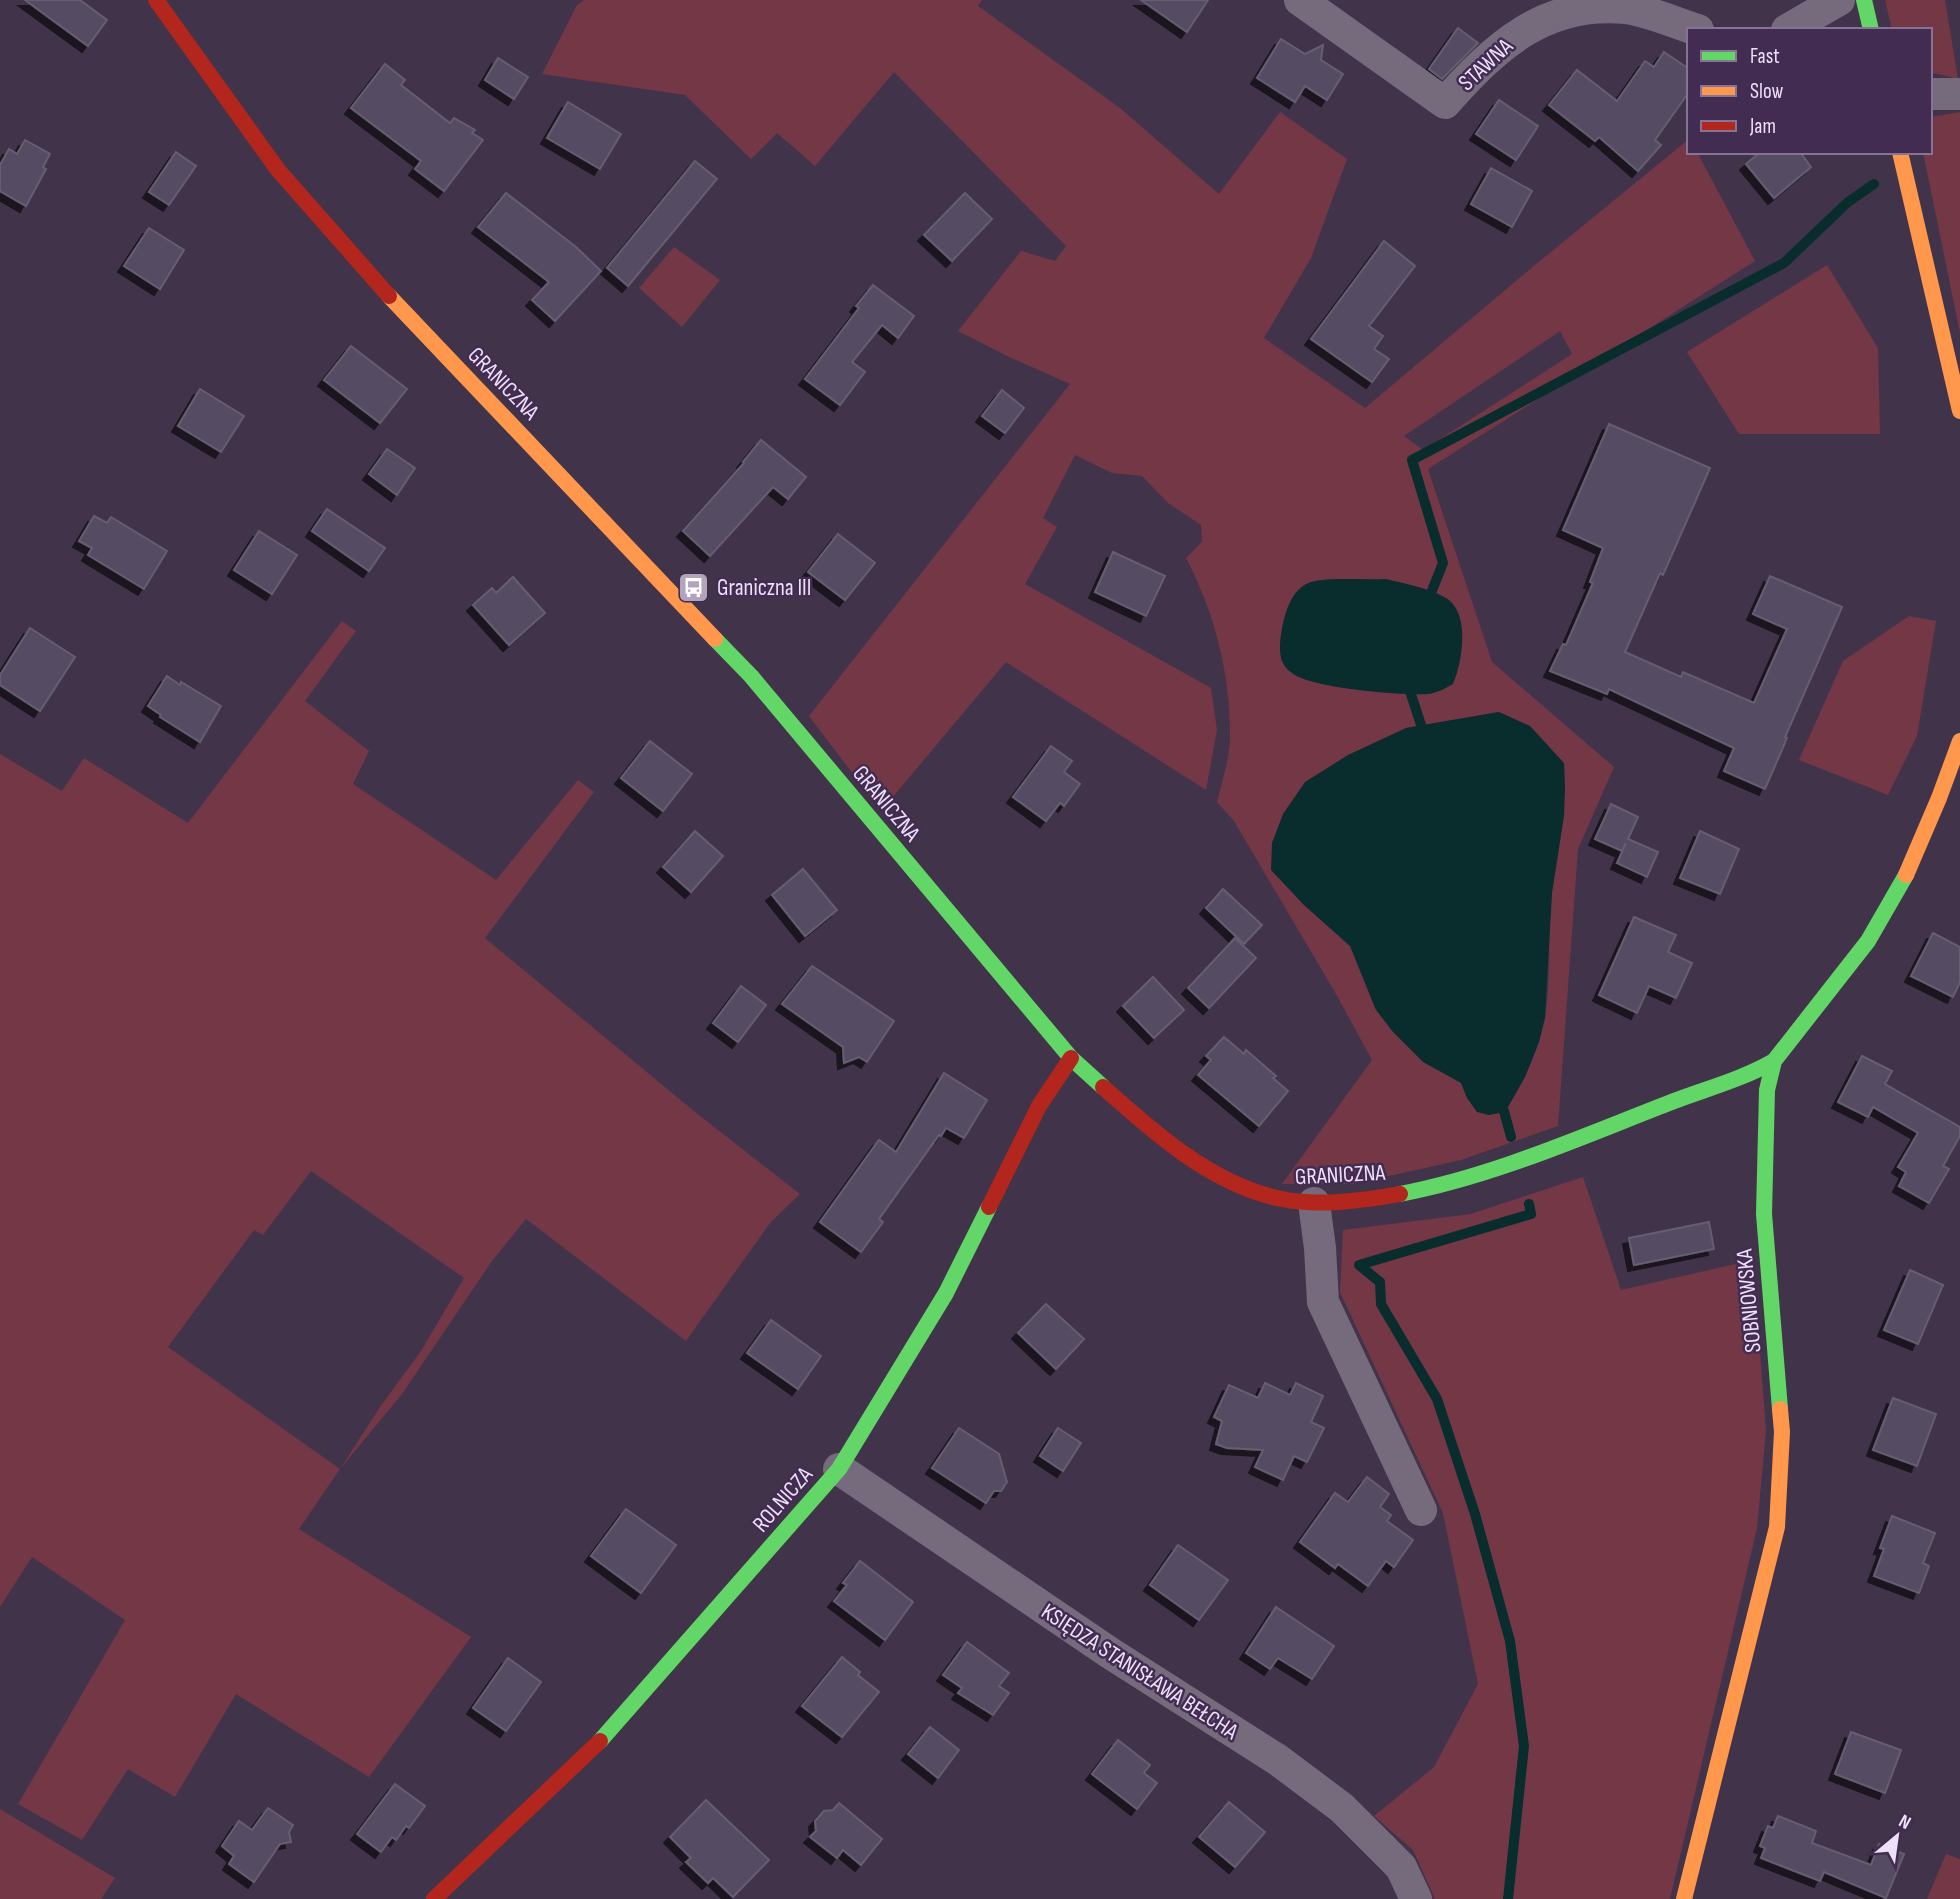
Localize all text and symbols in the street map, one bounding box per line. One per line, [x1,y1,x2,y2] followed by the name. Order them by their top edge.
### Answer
[1687,28,1932,154] legend
[1453,33,1519,97] street label: STAWNA
[1750,44,1780,69] text: Fast
[1750,79,1784,104] text: Slow
[1749,114,1776,139] text: Jam
[462,341,545,426] street label: GRANICZNA
[677,570,711,604] bus stop icon: Graniczna III
[717,574,811,602] place label: Graniczna III
[846,760,926,847] street label: GRANICZNA
[1294,1159,1386,1191] street label: GRANICZNA
[1731,1248,1767,1354] street label: SOBNIOWSKA
[747,1461,819,1538] street label: ROLNICZA
[1036,1598,1243,1746] street label: KSIĘDZA STANISŁAWA BEŁCHA
[1862,1801,1932,1871] north arrow
[1894,1810,1915,1835] text: N

